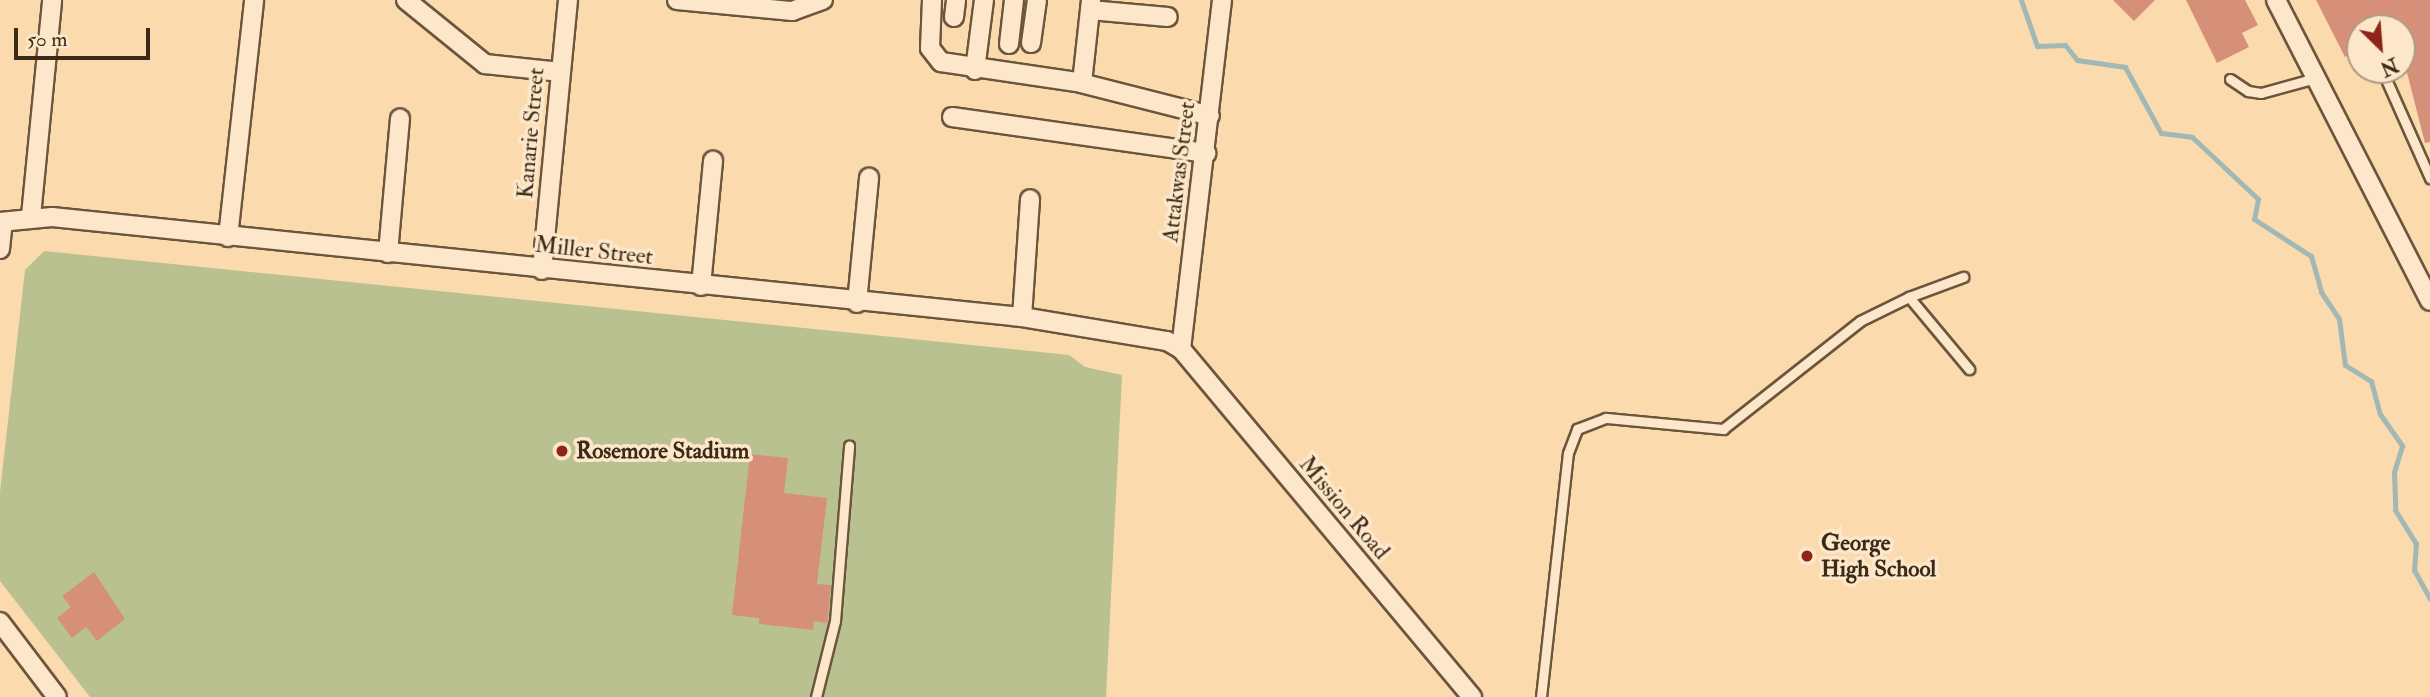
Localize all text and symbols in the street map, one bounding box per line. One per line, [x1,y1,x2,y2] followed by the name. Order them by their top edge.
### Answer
[18,14,154,58] scale bar
[2346,14,2416,84] north arrow
[27,26,68,53] text: 50 m
[2376,52,2402,81] text: N
[512,66,550,200] street label: Kanarie Street
[1157,100,1201,244] street label: Attakwas Street
[534,231,654,271] street label: Miller Street
[576,437,749,465] place label: Rosemore Stadium
[554,443,570,459] marker: Rosemore Stadium
[1293,451,1395,565] street label: Mission Road
[1821,529,1936,583] place label: George High School
[1799,548,1815,564] marker: George High School

